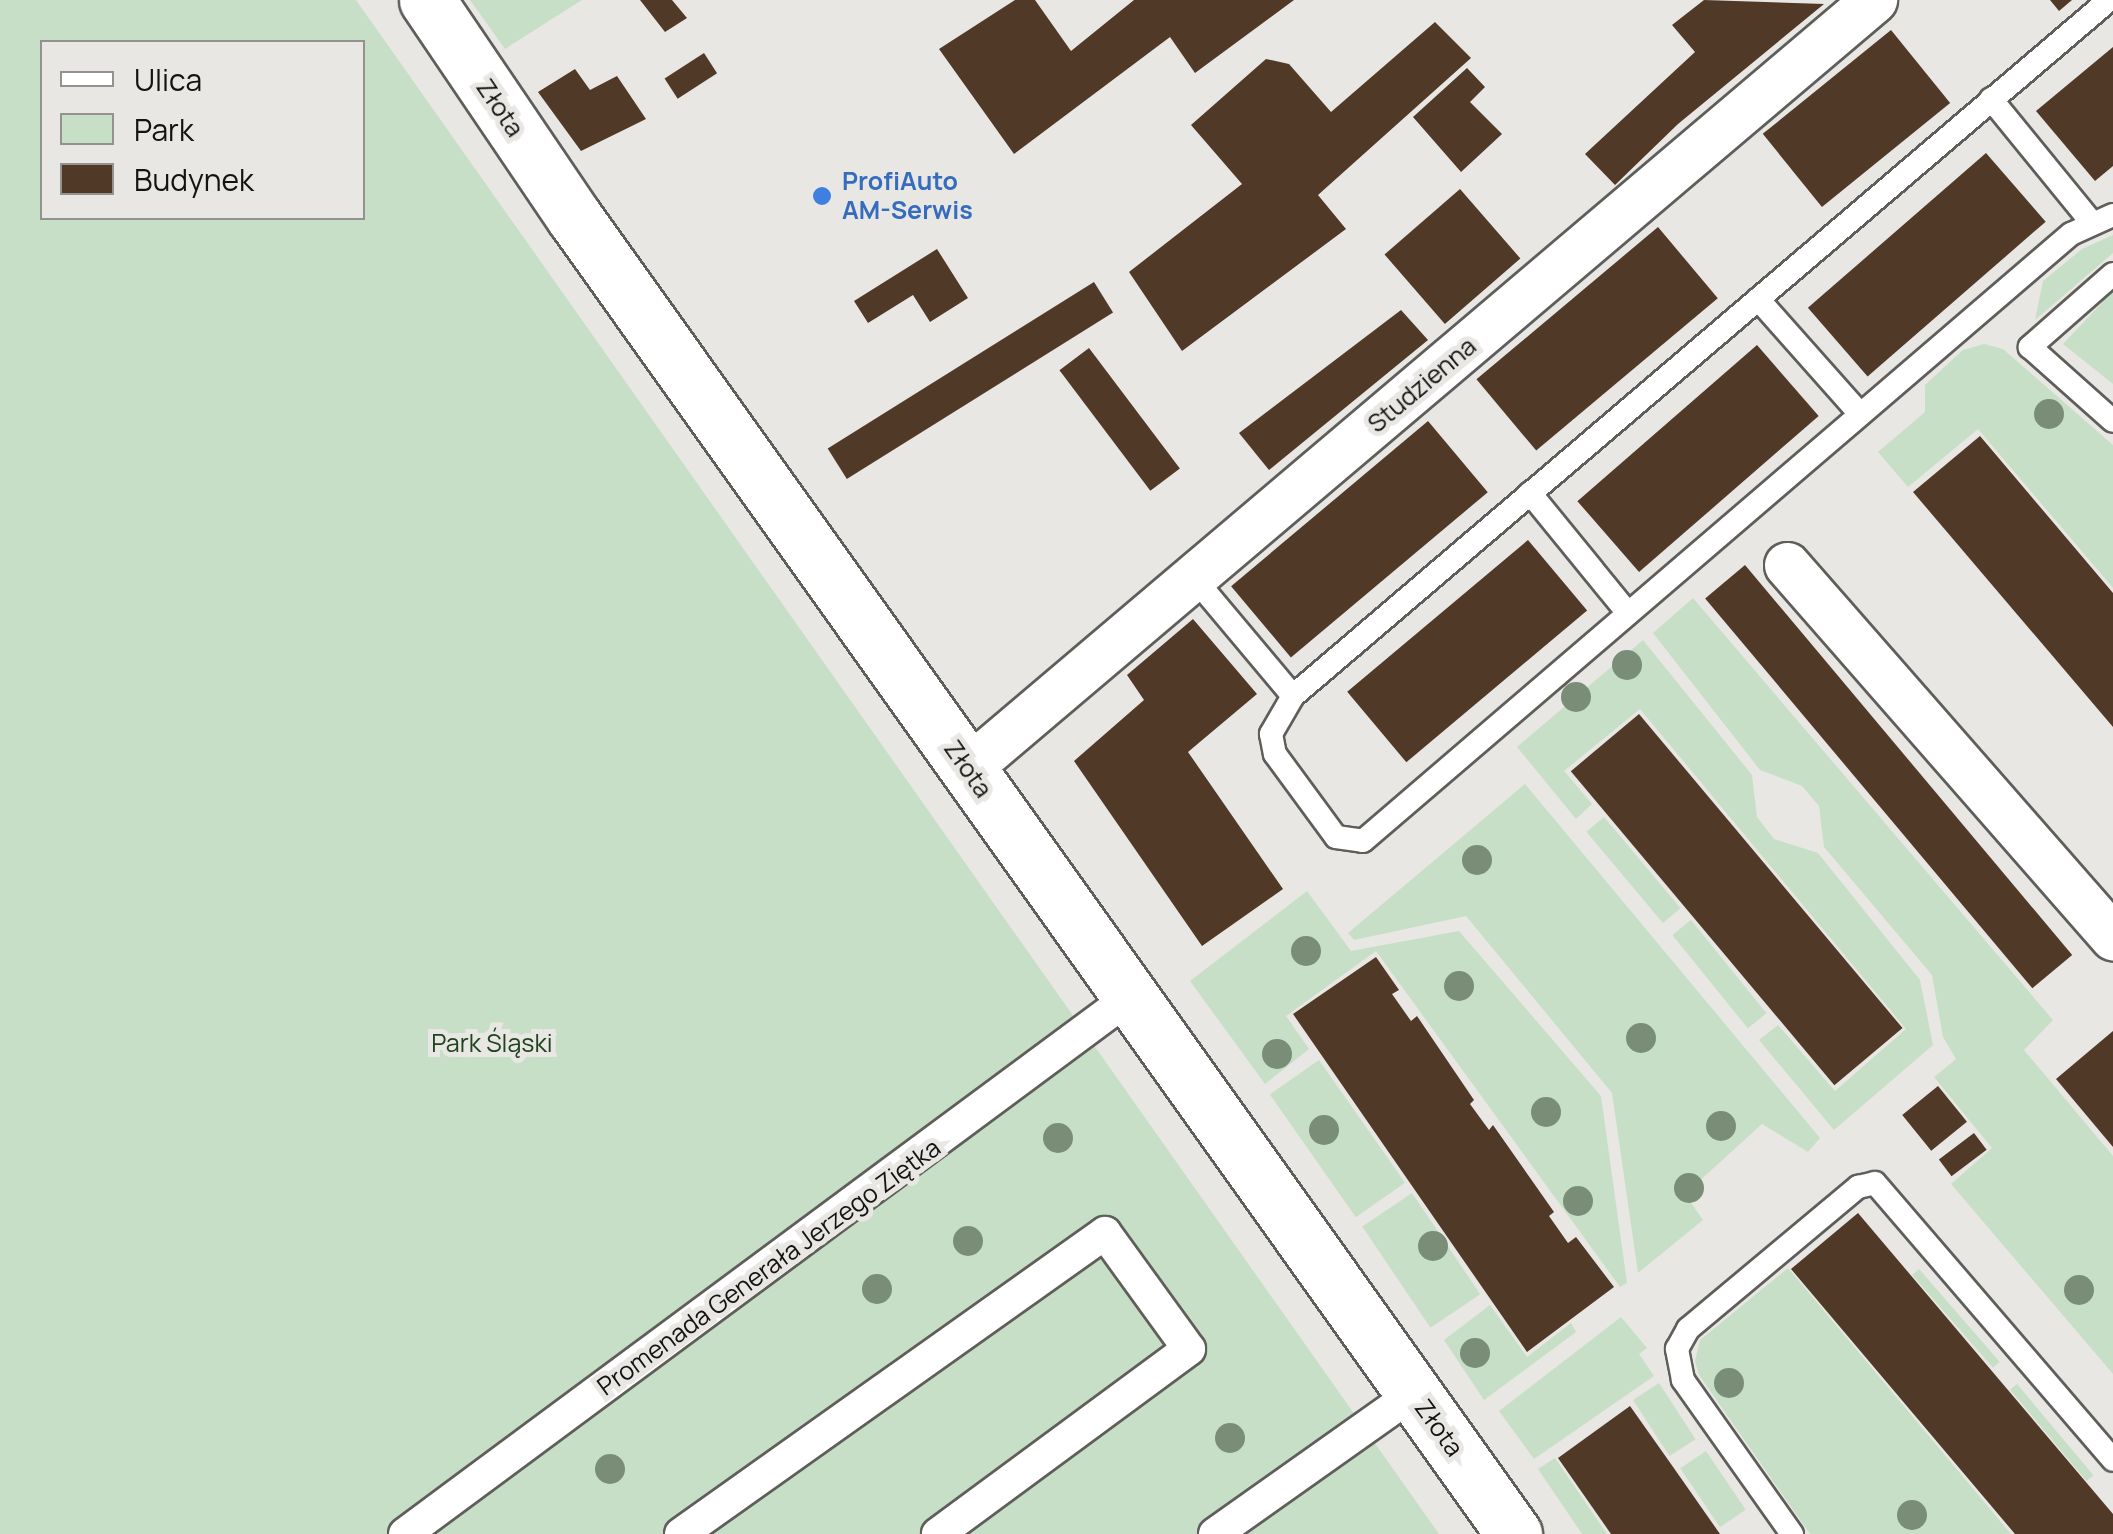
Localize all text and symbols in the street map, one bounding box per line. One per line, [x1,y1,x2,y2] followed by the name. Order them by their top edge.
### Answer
[40,40,365,220] legend
[134,59,202,100] text: Ulica
[470,74,530,142] street label: Złota
[134,109,194,150] text: Park
[134,159,254,200] text: Budynek
[842,167,973,226] place label: ProfiAuto AM-Serwis
[811,185,833,207] marker: ProfiAuto AM-Serwis
[1362,331,1482,439] street label: Studzienna
[938,735,998,803] street label: Złota
[431,1028,553,1058] park label: Park Śląski
[592,1132,946,1402] street label: Promenada Generała Jerzego Ziętka
[1408,1394,1470,1462] street label: Złota

